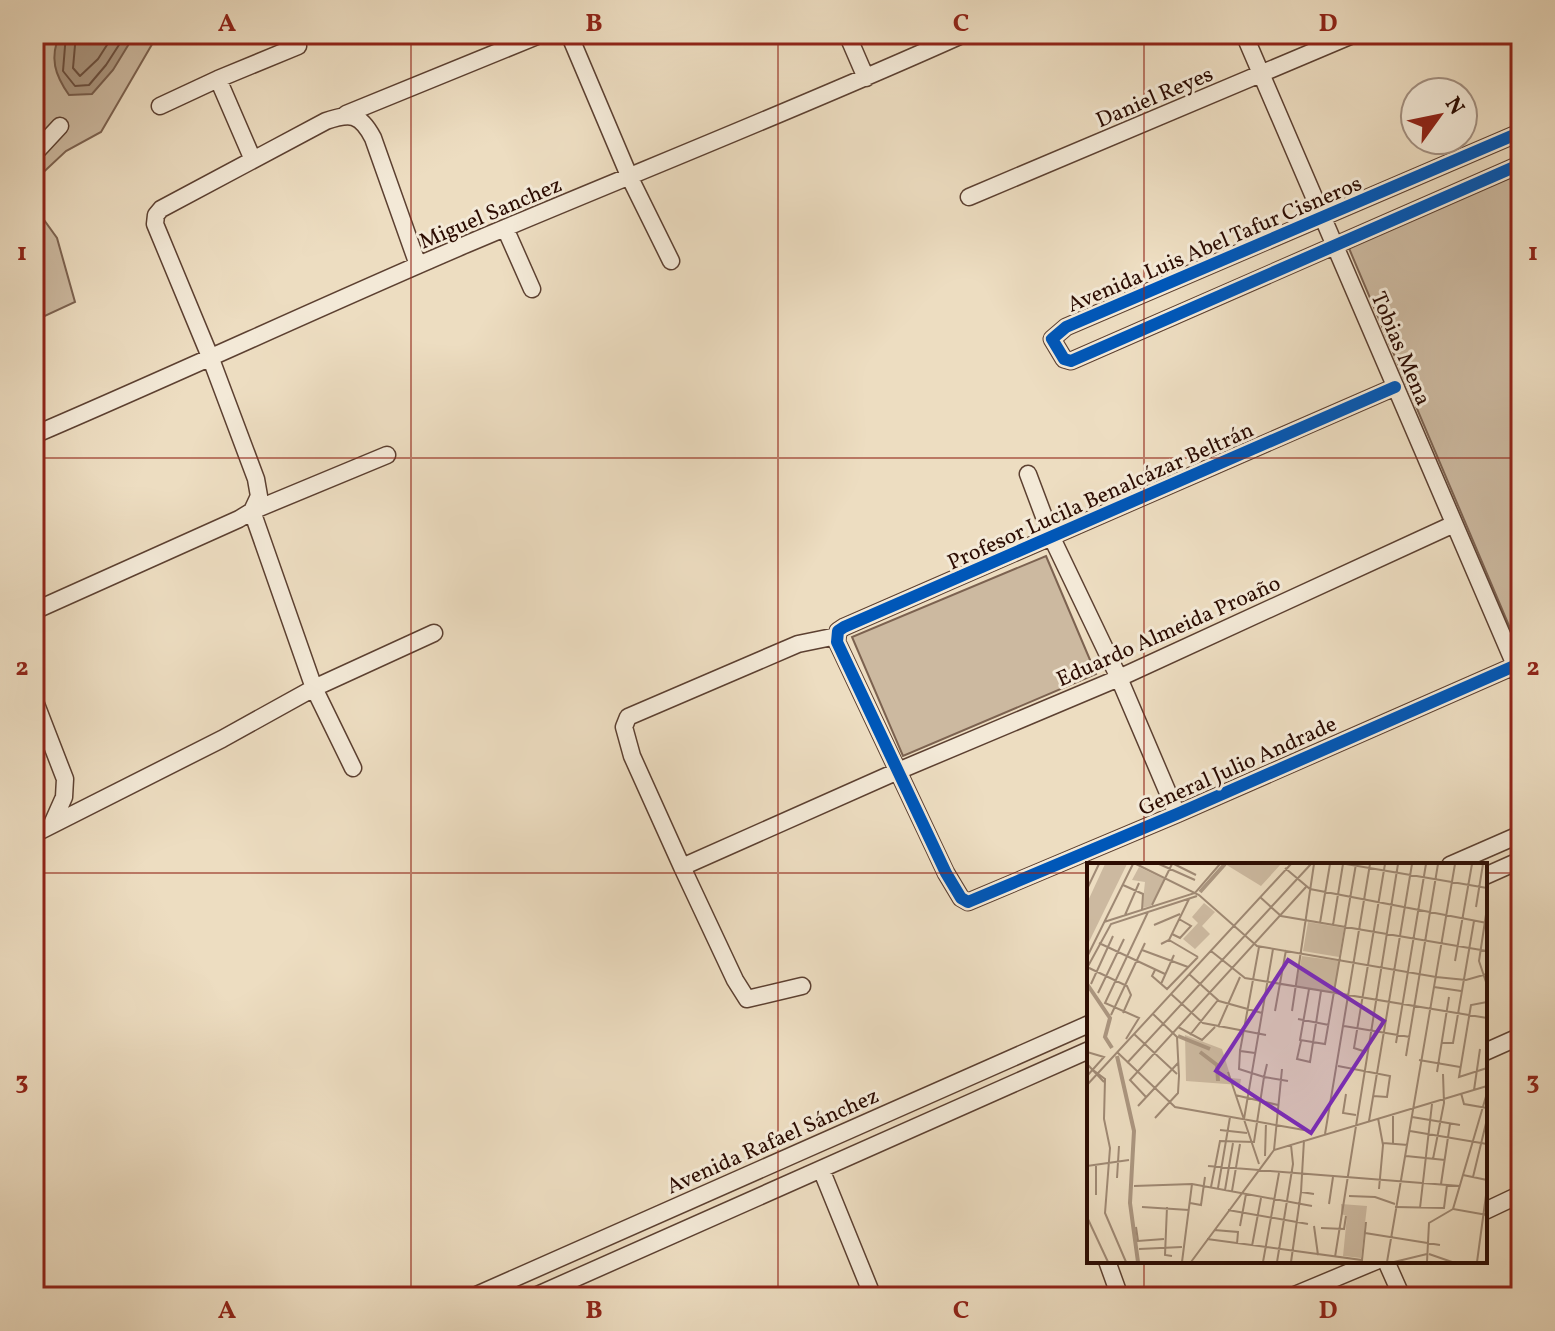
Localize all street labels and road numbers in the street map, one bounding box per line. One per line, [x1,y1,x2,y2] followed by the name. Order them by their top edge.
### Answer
[1092,60,1218,137] street label: Daniel Reyes
[1063,169,1367,322] street label: Avenida Luis Abel Tafur Cisneros
[415,170,567,258] street label: Miguel Sanchez
[1362,287,1438,411] street label: Tobias Mena
[943,416,1259,579] street label: Profesor Lucila Benalcázar Beltrán
[1052,569,1286,696] street label: Eduardo Almeida Proaño
[1134,710,1342,825] street label: General Julio Andrade
[662,1081,884,1203] street label: Avenida Rafael Sánchez

